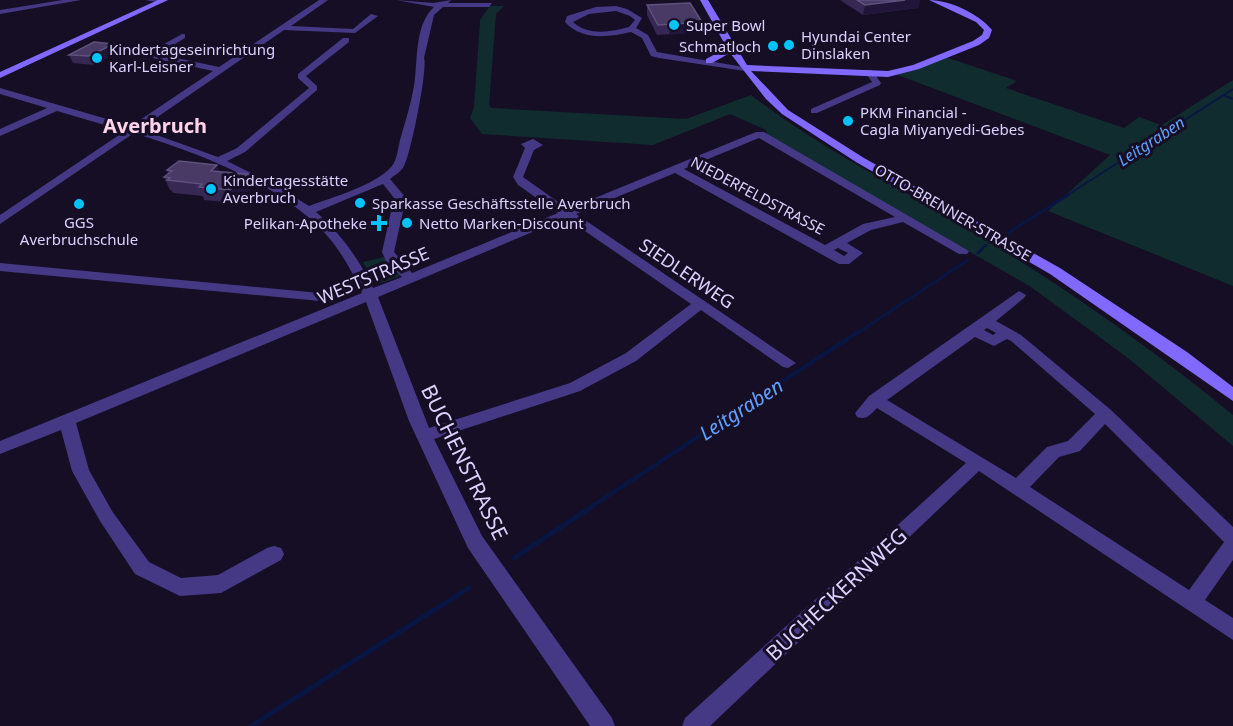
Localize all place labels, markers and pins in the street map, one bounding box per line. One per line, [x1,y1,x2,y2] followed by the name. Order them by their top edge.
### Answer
[686,15,765,35] place label: Super Bowl
[667,18,681,32] marker: Super Bowl
[801,26,911,63] place label: Hyundai Center Dinslaken
[679,36,761,56] place label: Schmatloch
[782,38,796,52] marker: Hyundai Center Dinslaken
[109,39,275,76] place label: Kindertageseinrichtung Karl-Leisner
[766,39,780,53] marker: Schmatloch
[90,51,104,65] marker: Kindertageseinrichtung Karl-Leisner
[860,102,1024,139] place label: PKM Financial - Cagla Miyanyedi-Gebes
[841,114,855,128] marker: PKM Financial - Cagla Miyanyedi-Gebes
[223,170,348,207] place label: Kindertagesstätte Averbruch
[204,182,218,196] marker: Kindertagesstätte Averbruch
[372,193,631,213] place label: Sparkasse Geschäftsstelle Averbruch
[353,196,367,210] marker: Sparkasse Geschäftsstelle Averbruch
[72,197,86,211] marker: GGS Averbruchschule
[20,212,138,249] place label: GGS Averbruchschule
[244,213,367,233] place label: Pelikan-Apotheke
[419,213,584,233] place label: Netto Marken-Discount
[372,216,386,230] marker: Pelikan-Apotheke
[400,216,414,230] marker: Netto Marken-Discount

